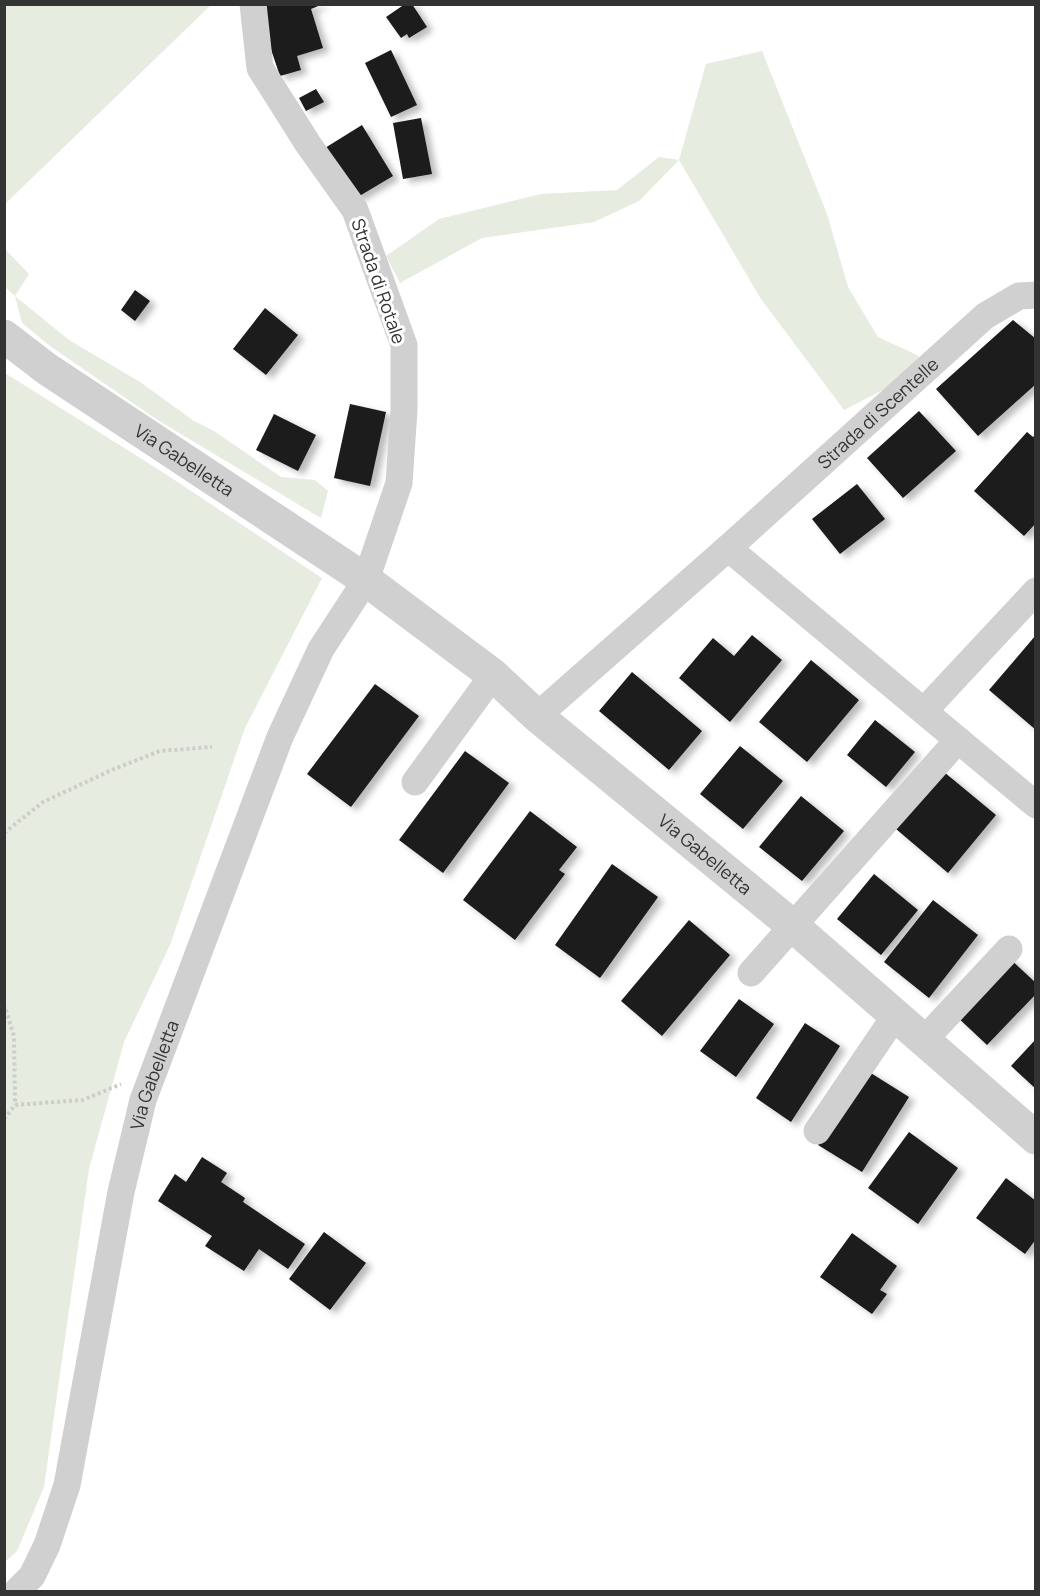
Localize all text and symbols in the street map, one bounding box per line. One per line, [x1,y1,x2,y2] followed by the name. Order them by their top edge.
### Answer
[346,215,412,347] street label: Strada di Rotale
[812,352,943,474] street label: Strada di Scentelle
[130,418,239,502] street label: Via Gabelletta
[653,808,757,900] street label: Via Gabelletta
[124,1017,184,1132] street label: Via Gabelletta

